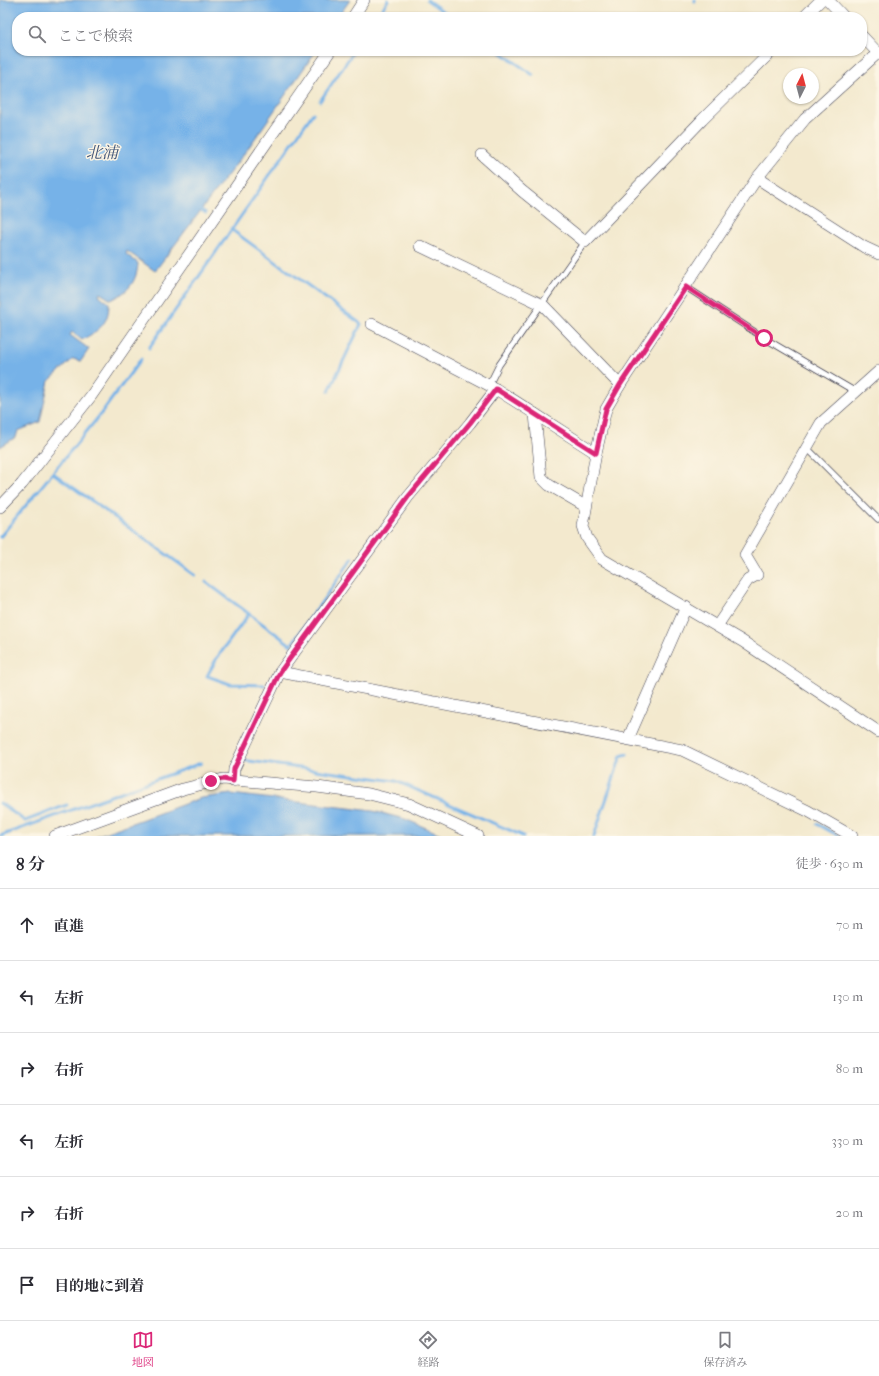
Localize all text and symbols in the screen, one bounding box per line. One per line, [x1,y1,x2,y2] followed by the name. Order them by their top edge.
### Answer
[12,12,867,56] search box
[26,23,48,45] icon: search
[58,27,133,45] text: ここで検索
[783,68,819,104] north arrow
[86,143,121,162] water label: 北浦
[755,329,773,347] route start
[202,772,220,790] route end
[16,854,45,874] text: 8 分
[796,856,863,871] text: 徒歩 · 630 m
[16,914,38,936] icon: ahead
[54,917,84,935] text: 直進
[836,917,863,932] text: 70 m
[16,986,38,1008] icon: left
[54,989,84,1007] text: 左折
[832,989,863,1004] text: 130 m
[16,1058,38,1080] icon: right
[54,1061,84,1079] text: 右折
[836,1061,863,1076] text: 80 m
[16,1130,38,1152] icon: left
[54,1133,84,1151] text: 左折
[832,1133,863,1148] text: 330 m
[16,1202,38,1224] icon: right
[54,1205,84,1223] text: 右折
[836,1205,863,1220] text: 20 m
[16,1274,38,1296] icon: arrive
[54,1277,144,1295] text: 目的地に到着
[132,1329,154,1369] tab: 地図
[417,1329,439,1369] tab: 経路
[703,1329,747,1369] tab: 保存済み

